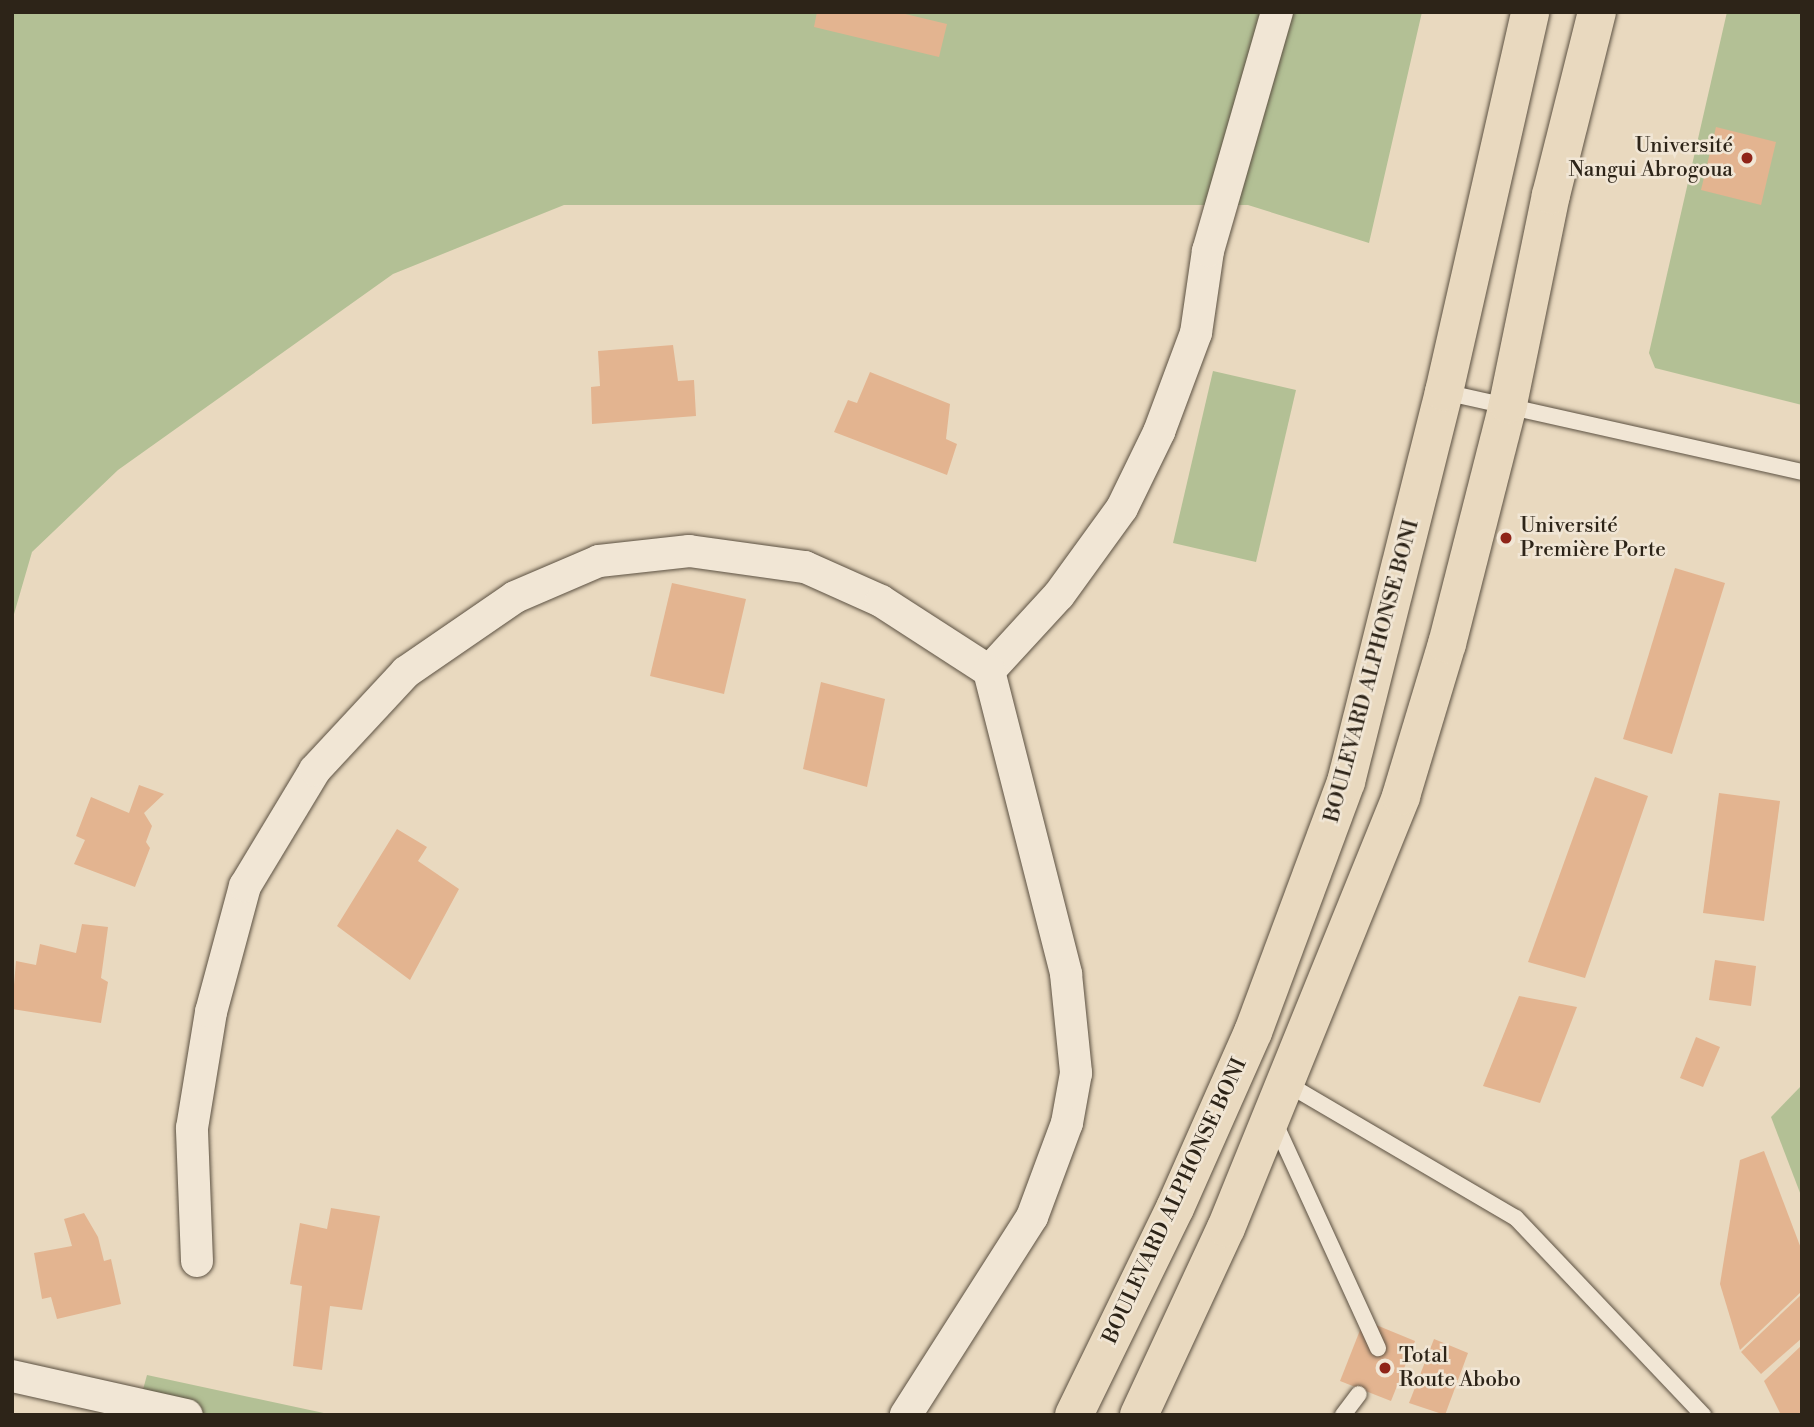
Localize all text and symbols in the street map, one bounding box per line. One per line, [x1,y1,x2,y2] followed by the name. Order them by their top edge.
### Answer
[1569,133,1733,183] place label: Université Nangui Abrogoua
[1739,150,1755,166] marker: Université Nangui Abrogoua
[1520,513,1666,563] place label: Université Première Porte
[1319,517,1425,825] street label: BOULEVARD ALPHONSE BONI
[1498,530,1514,546] marker: Université Première Porte
[1098,1054,1252,1348] street label: BOULEVARD ALPHONSE BONI
[1399,1343,1521,1393] place label: Total Route Abobo
[1377,1360,1393,1376] marker: Total Route Abobo

